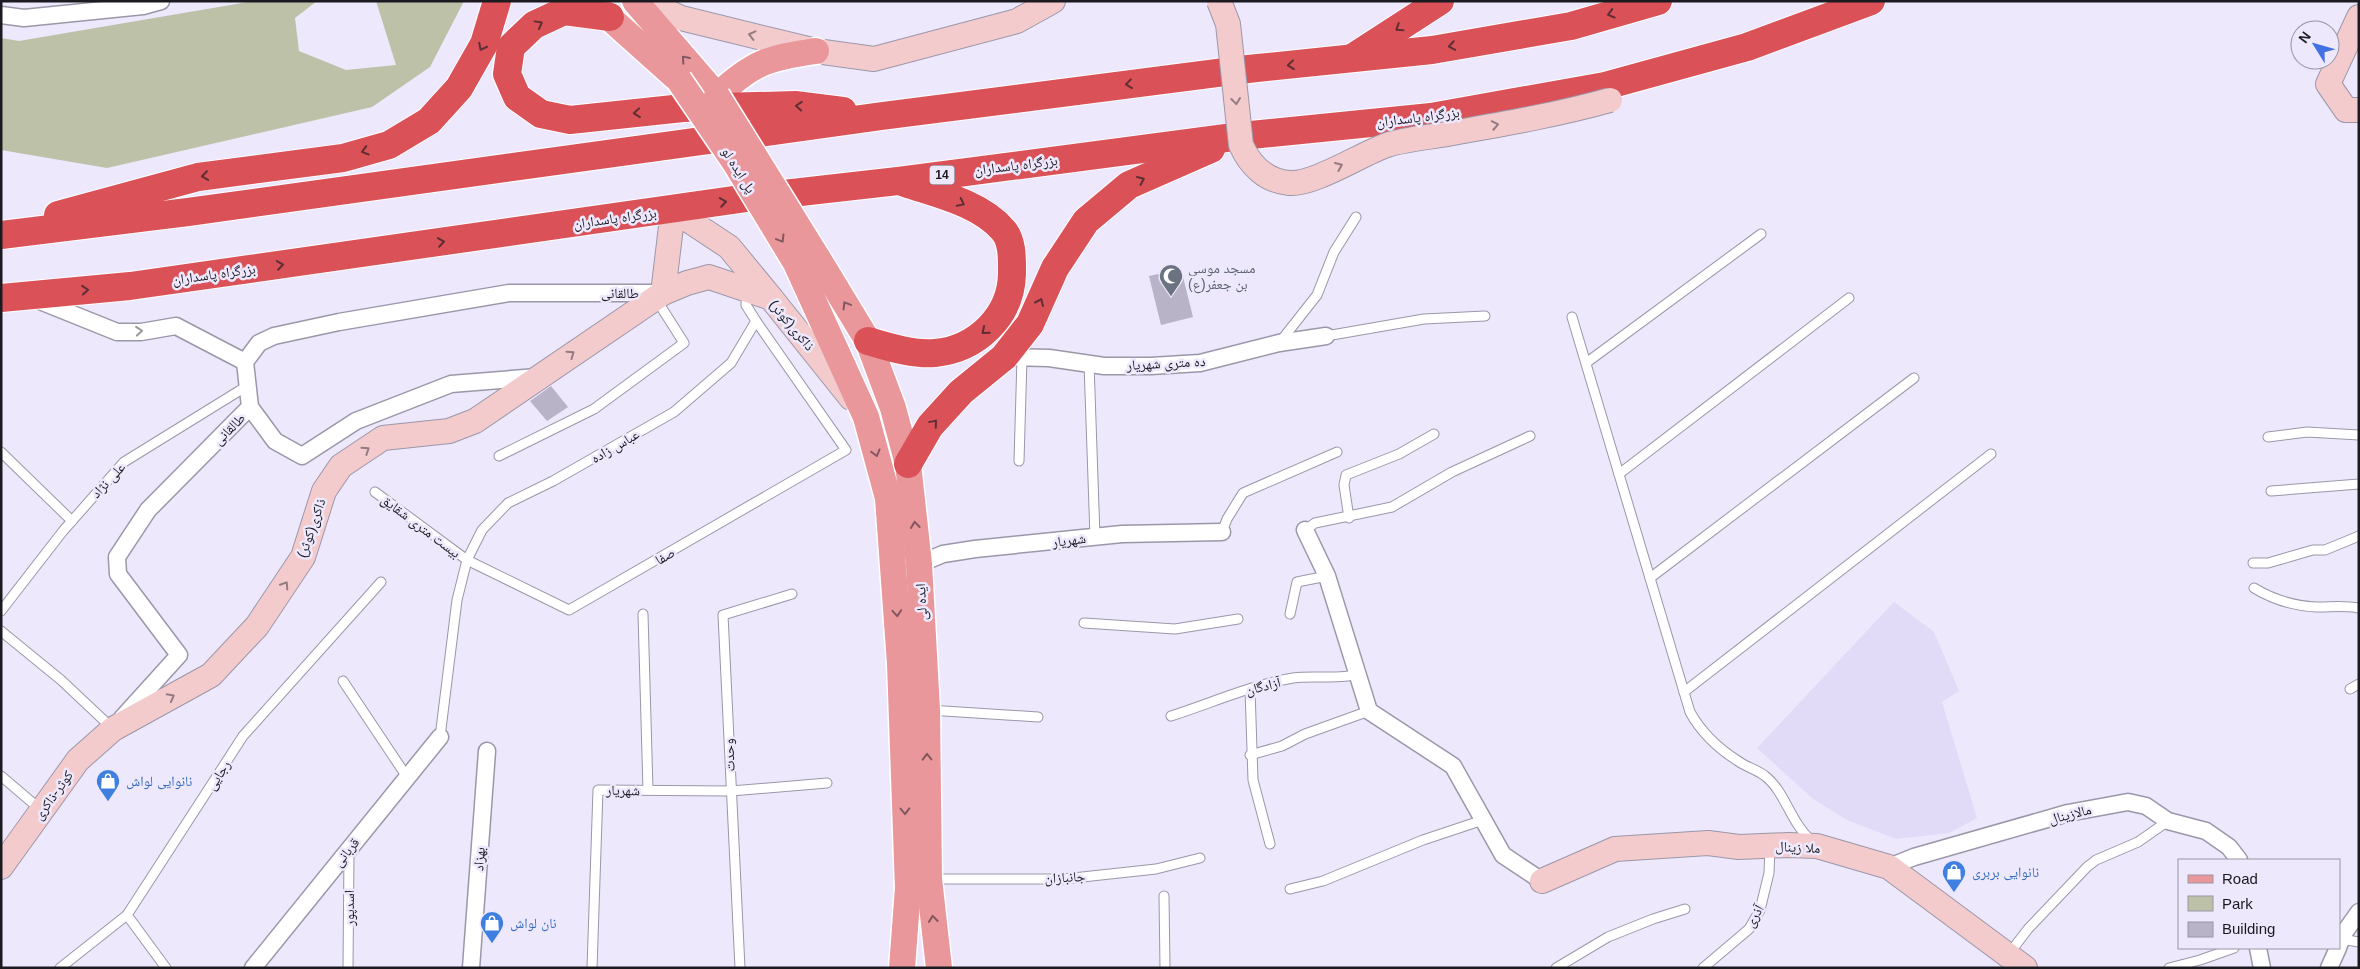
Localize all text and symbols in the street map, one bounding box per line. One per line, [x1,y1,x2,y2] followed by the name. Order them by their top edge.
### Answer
[1608,9,1616,19] one-way arrow
[533,20,542,30] one-way arrow
[2290,20,2340,70] north arrow
[1395,21,1404,31] one-way arrow
[2295,28,2314,46] text: N
[747,30,756,41] one-way arrow
[1448,41,1457,51] one-way arrow
[478,42,488,51] one-way arrow
[682,55,691,64] one-way arrow
[1286,59,1294,70] one-way arrow
[1125,78,1133,89] one-way arrow
[1230,97,1241,105] one-way arrow
[794,101,802,112] one-way arrow
[1375,104,1461,131] street label: بزرگراه پاسداران
[632,107,640,118] one-way arrow
[1491,121,1500,131] one-way arrow
[718,144,759,197] street label: پل ایده لو
[362,146,370,156] one-way arrow
[973,152,1059,179] street label: بزرگراه پاسداران
[1334,162,1343,173] one-way arrow
[930,166,954,184] road number: 14
[201,171,209,181] one-way arrow
[1136,175,1145,186] one-way arrow
[720,197,728,208] one-way arrow
[956,197,965,207] one-way arrow
[572,204,658,233] street label: بزرگراه پاسداران
[775,233,785,242] one-way arrow
[437,238,446,248] one-way arrow
[171,260,257,289] street label: بزرگراه پاسداران
[277,260,285,271] one-way arrow
[1188,260,1255,294] place label: مسجد موسی بن جعفر(ع)
[1158,263,1184,297] mosque icon: مسجد موسی بن جعفر(ع)
[81,285,89,296] one-way arrow
[601,285,639,302] street label: طالقانی
[765,296,818,354] street label: ذاکری(کوثر)
[1033,298,1044,307] one-way arrow
[843,302,853,311] one-way arrow
[136,326,144,337] one-way arrow
[982,326,991,334] one-way arrow
[565,351,575,360] one-way arrow
[1125,353,1206,374] street label: ده متری شهریار
[210,410,249,449] street label: طالقانی
[928,420,936,429] one-way arrow
[588,426,642,467] street label: عباس زاده
[360,447,369,456] one-way arrow
[870,448,880,456] one-way arrow
[88,459,129,502] street label: علی نژاد
[377,491,464,563] street label: بیست متری شقایق
[293,496,330,560] street label: ذاکری(کوثر)
[910,521,921,529] one-way arrow
[1050,530,1087,551] street label: شهریار
[652,544,678,568] street label: صفا
[278,581,288,590] one-way arrow
[912,583,931,621] street label: ایده لی
[891,610,902,618] one-way arrow
[1244,674,1283,699] street label: آزادگان
[166,693,175,703] one-way arrow
[720,738,739,772] street label: وحدت
[922,753,933,761] one-way arrow
[202,757,234,793] street label: رجایی
[30,767,77,823] street label: کوثر-ذاکری
[95,768,121,802] shop icon: نانوایی لواش
[126,773,193,790] place label: نانوایی لواش
[605,782,640,799] street label: شهریار
[2047,801,2093,828] street label: مالازینال
[900,807,910,815] one-way arrow
[330,834,363,870] street label: قربانی
[1775,838,1821,857] street label: ملا زینال
[470,846,489,872] street label: بهزاد
[1941,859,1967,893] shop icon: نانوایی بربری
[2178,859,2340,949] legend
[1972,864,2039,881] place label: نانوایی بربری
[1044,868,1086,887] street label: جانبازان
[2222,870,2258,887] text: Road
[341,890,358,927] street label: اسدپور
[2222,895,2253,912] text: Park
[1741,902,1768,931] street label: آذری
[479,910,505,944] shop icon: نان لواش
[510,915,557,932] place label: نان لواش
[928,915,939,923] one-way arrow
[2222,920,2275,937] text: Building

